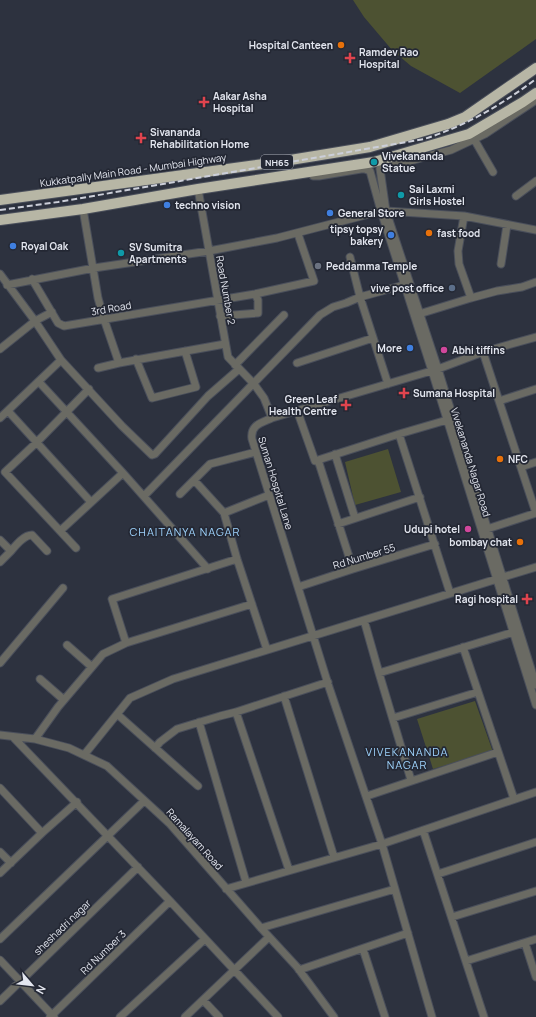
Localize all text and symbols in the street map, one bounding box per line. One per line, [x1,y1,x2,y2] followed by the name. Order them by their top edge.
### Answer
[249,38,333,52] place label: Hospital Canteen
[336,40,346,50] marker: Hospital Canteen
[359,45,418,71] place label: Ramdev Rao Hospital
[344,52,356,64] marker: Ramdev Rao Hospital
[213,89,267,115] place label: Aakar Asha Hospital
[198,96,210,108] marker: Aakar Asha Hospital
[150,125,249,151] place label: Sivananda Rehabilitation Home
[135,132,147,144] marker: Sivananda Rehabilitation Home
[382,149,444,175] place label: Vivekananda Statue
[39,150,228,190] street label: Kukkatpally Main Road - Mumbai Highway
[261,155,293,169] road number: NH65
[369,157,379,167] marker: Vivekananda Statue
[409,182,465,208] place label: Sai Laxmi Girls Hostel
[396,190,406,200] marker: Sai Laxmi Girls Hostel
[175,198,240,212] place label: techno vision
[162,200,172,210] marker: techno vision
[338,206,405,220] place label: General Store
[325,208,335,218] marker: General Store
[330,222,383,248] place label: tipsy topsy bakery
[437,226,480,240] place label: fast food
[424,228,434,238] marker: fast food
[386,230,396,240] marker: tipsy topsy bakery
[21,239,69,253] place label: Royal Oak
[129,240,187,266] place label: SV Sumitra Apartments
[8,241,18,251] marker: Royal Oak
[116,248,126,258] marker: SV Sumitra Apartments
[213,254,239,326] street label: Road Number 2
[326,259,417,273] place label: Peddamma Temple
[313,261,323,271] marker: Peddamma Temple
[370,281,444,295] place label: vive post office
[447,283,457,293] marker: vive post office
[90,298,132,318] street label: 3rd Road
[377,341,402,355] place label: More
[405,343,415,353] marker: More
[452,343,505,357] place label: Abhi tiffins
[439,345,449,355] marker: Abhi tiffins
[413,386,495,400] place label: Sumana Hospital
[398,387,410,399] marker: Sumana Hospital
[269,392,337,418] place label: Green Leaf Health Centre
[340,399,352,411] marker: Green Leaf Health Centre
[448,406,494,518] street label: Vivekananda Nagar Road
[255,435,297,531] street label: Suman Hospital Lane
[508,452,528,466] place label: NFC
[495,454,505,464] marker: NFC
[404,522,460,536] place label: Udupi hotel
[129,524,241,539] district label: CHAITANYA NAGAR
[463,524,473,534] marker: Udupi hotel
[449,535,512,549] place label: bombay chat
[515,537,525,547] marker: bombay chat
[331,540,397,572] street label: Rd Number 55
[455,592,518,606] place label: Ragi hospital
[521,593,533,605] marker: Ragi hospital
[366,744,448,772] district label: VIVEKANANDA NAGAR
[164,805,226,873] street label: Ramalayam Road
[30,896,94,958] street label: sheshadri nagar
[77,927,129,977] street label: Rd Number 3
[12,965,52,1005] north arrow
[33,983,50,997] text: N

